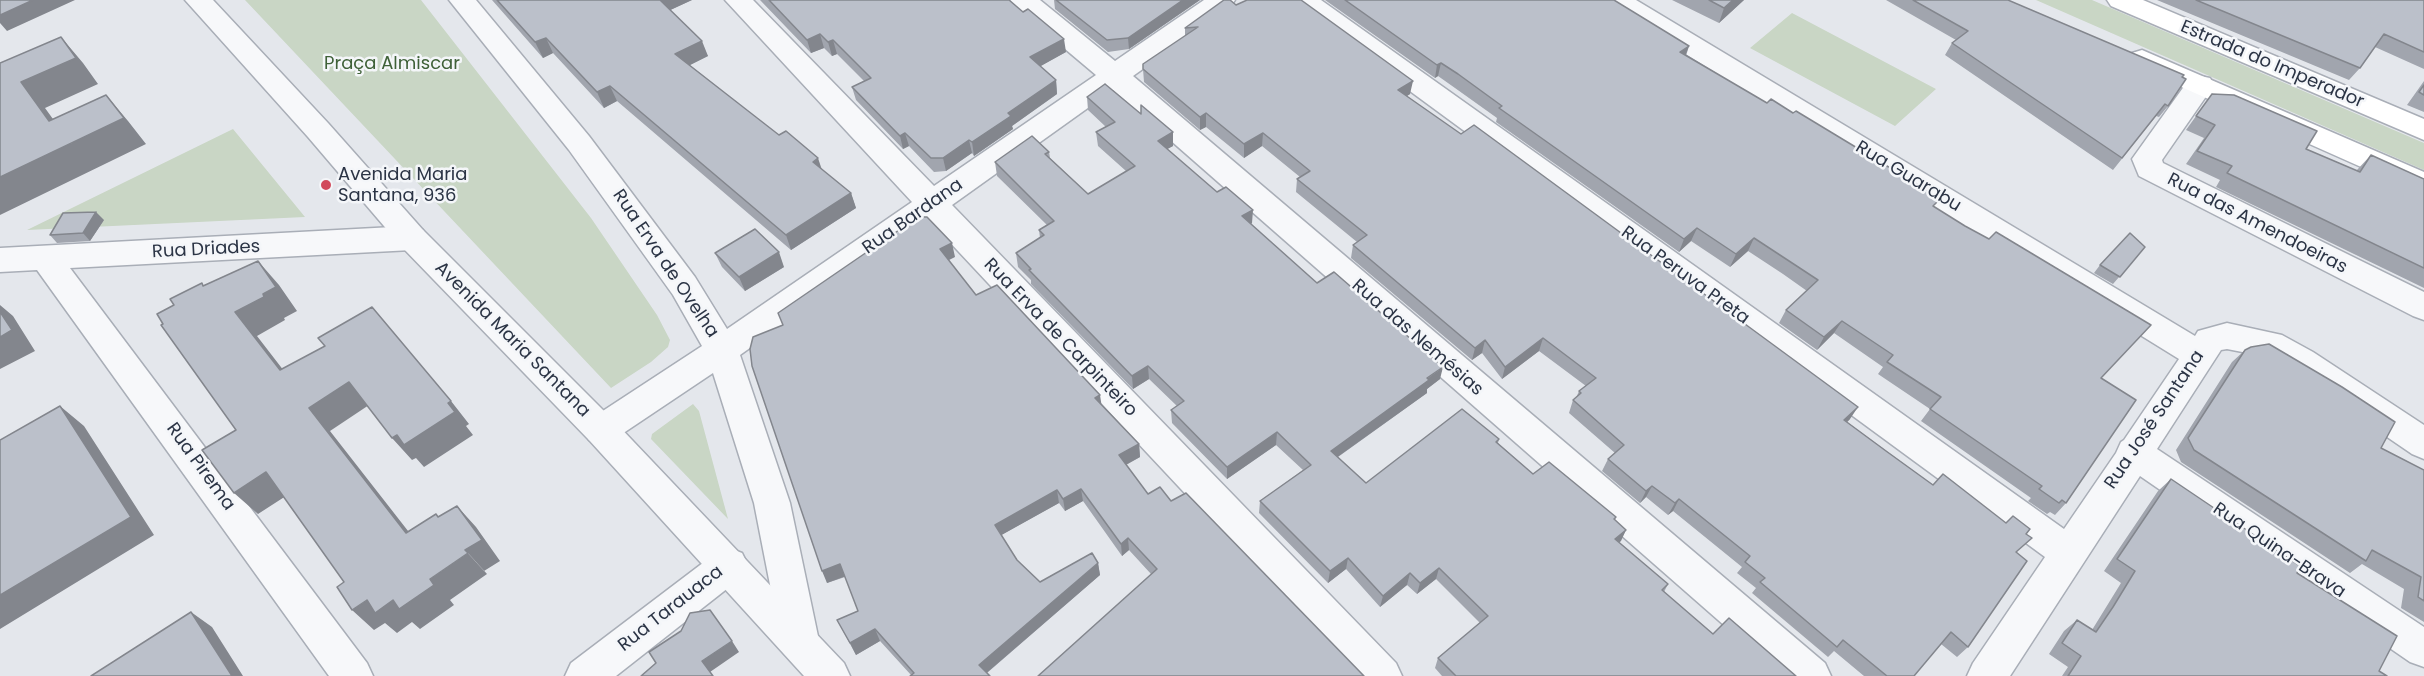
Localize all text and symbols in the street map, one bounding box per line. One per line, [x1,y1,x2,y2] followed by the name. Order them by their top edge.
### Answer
[2177,17,2367,113] street label: Estrada do Imperador
[324,53,460,75] park label: Praça Almiscar
[1851,137,1965,217] street label: Rua Guarabu
[338,164,467,207] place label: Avenida Maria Santana, 936
[2163,169,2351,279] street label: Rua das Amendoeiras
[859,174,967,260] street label: Rua Bardana
[319,178,333,192] marker: Avenida Maria Santana, 936
[607,186,723,342] street label: Rua Erva de Ovelha
[1617,222,1753,330] street label: Rua Peruva Preta
[151,236,261,264] street label: Rua Driades
[979,254,1141,422] street label: Rua Erva de Carpinteiro
[430,258,594,422] street label: Avenida Maria Santana
[1347,275,1487,401] street label: Rua das Nemésias
[2101,347,2209,493] street label: Rua José Santana
[161,419,239,515] street label: Rua Pirema
[2209,499,2349,603] street label: Rua Quina-Brava
[614,561,728,657] street label: Rua Tarauaca

